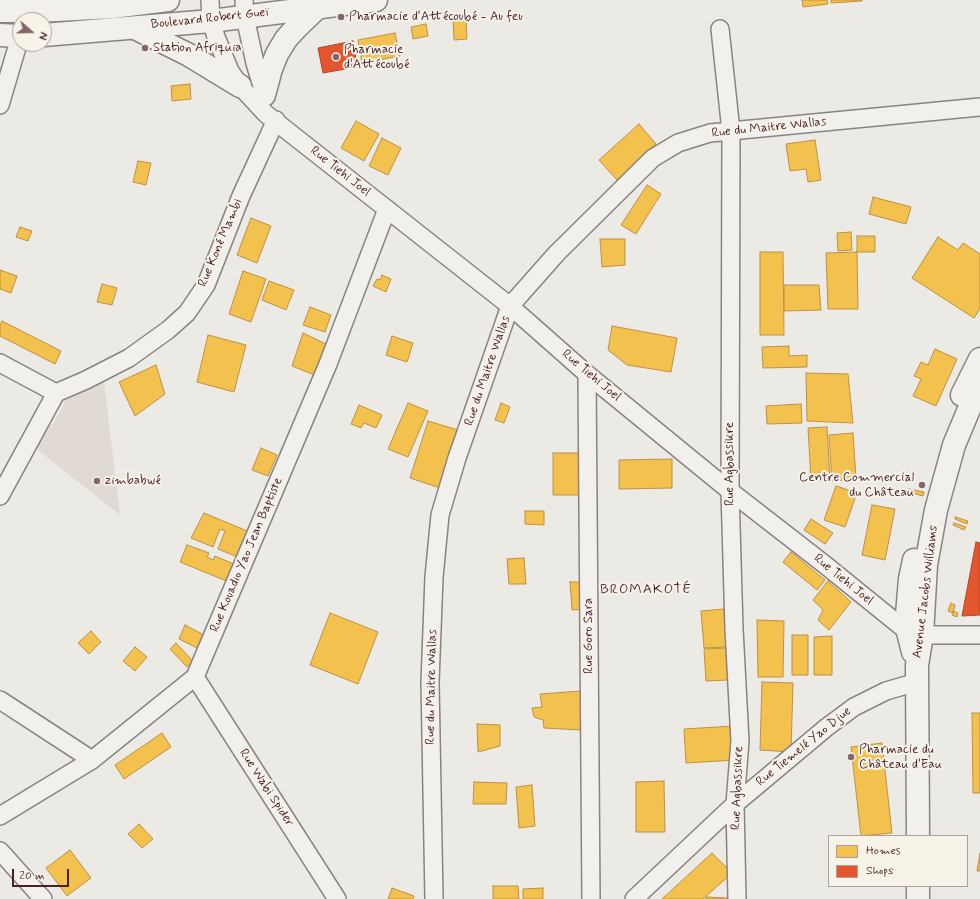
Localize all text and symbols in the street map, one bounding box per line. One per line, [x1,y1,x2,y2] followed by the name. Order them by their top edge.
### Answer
[150,5,270,33] street label: Boulevard Robert Gueï
[349,9,523,25] place label: Pharmacie d'Attécoubé - Au feu
[12,12,52,52] north arrow
[336,12,346,22] marker: Pharmacie d'Attécoubé - Au feu
[35,30,50,42] text: N
[153,40,242,56] place label: Station Afriquia
[344,42,409,73] place label: Pharmacie d'Attécoubé
[140,43,150,53] marker: Station Afriquia
[331,52,341,62] marker: Pharmacie d'Attécoubé
[711,114,827,142] street label: Rue du Maitre Wallas
[307,144,373,200] street label: Rue Tiehi Joel
[195,197,247,289] street label: Rue Koné Mambi
[462,314,514,428] street label: Rue du Maitre Wallas
[558,347,624,405] street label: Rue Tiehi Joel
[722,422,738,506] street label: Rue Agbassikre
[799,470,914,501] place label: Centre Commercial du Château
[105,473,161,489] place label: zimbabwé
[207,475,287,635] street label: Rue Kouadio Yao Jean Baptiste
[92,476,102,486] marker: zimbabwé
[917,480,927,490] marker: Centre Commercial du Château
[910,525,942,659] street label: Avenue Jacobs Williams
[810,551,876,609] street label: Rue Tiehi Joel
[600,582,692,598] district label: BROMAKOTÉ
[581,598,597,674] street label: Rue Goro Sara
[423,629,441,745] street label: Rue du Maitre Wallas
[753,704,855,790] street label: Rue Tiemelé Yao Djue
[859,742,942,773] place label: Pharmacie du Château d'Eau
[235,746,297,830] street label: Rue Wabi Spider
[729,746,747,830] street label: Rue Agbassikre
[846,752,856,762] marker: Pharmacie du Château d'Eau
[828,835,968,887] legend
[866,843,901,859] text: Homes
[14,861,71,887] scale bar
[866,863,893,879] text: Shops
[19,868,45,884] text: 20 m

